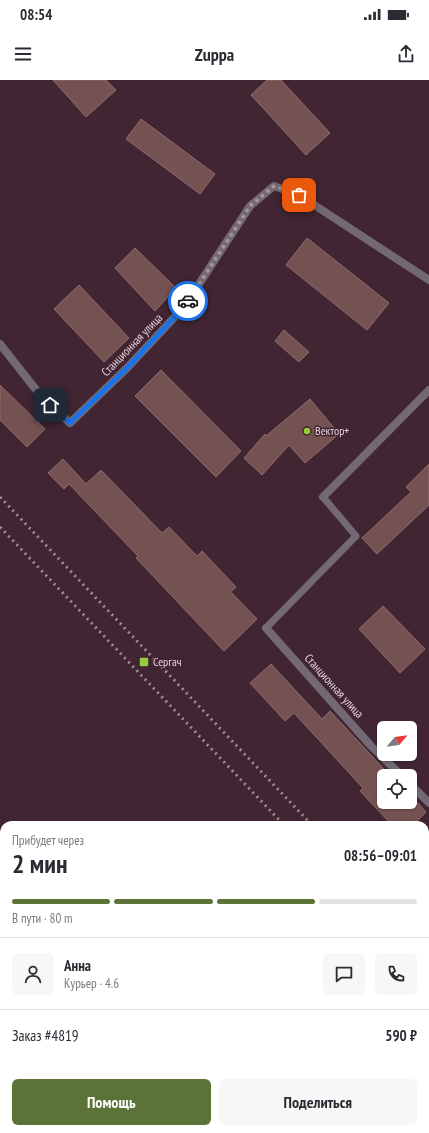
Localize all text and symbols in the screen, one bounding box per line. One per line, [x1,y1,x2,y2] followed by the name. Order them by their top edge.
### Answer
[20,5,52,24] text: 08:54
[12,43,34,65] icon: menu
[195,43,234,66] text: Zuppa
[395,43,417,65] icon: share
[282,178,316,212] pin
[288,184,310,206] icon: bag
[168,281,208,321] courier
[177,290,199,312] icon: car
[98,310,165,379] street label: Станционная улица
[33,388,67,422] pin
[39,394,61,416] icon: home
[315,423,349,438] place label: Вектор+
[302,426,312,436] marker: Вектор+
[302,650,367,721] street label: Станционная улица
[153,654,182,669] place label: Сергач
[138,656,150,668] marker: Сергач
[377,721,417,761] north arrow
[377,721,417,809] map controls
[377,769,417,809] button: locate
[12,832,84,849] text: Прибудет через
[344,846,417,865] text: 08:56–09:01
[12,847,67,880] text: 2 мин
[12,910,73,927] text: В пути · 80 m
[12,953,54,995] button: person
[323,953,365,995] button: chat
[375,953,417,995] button: phone
[64,956,91,975] text: Анна
[64,975,119,992] text: Курьер · 4.6
[12,1026,79,1045] text: Заказ #4819
[385,1026,417,1045] text: 590 ₽
[12,1079,211,1125] button: Помощь
[219,1079,417,1125] button: Поделиться

